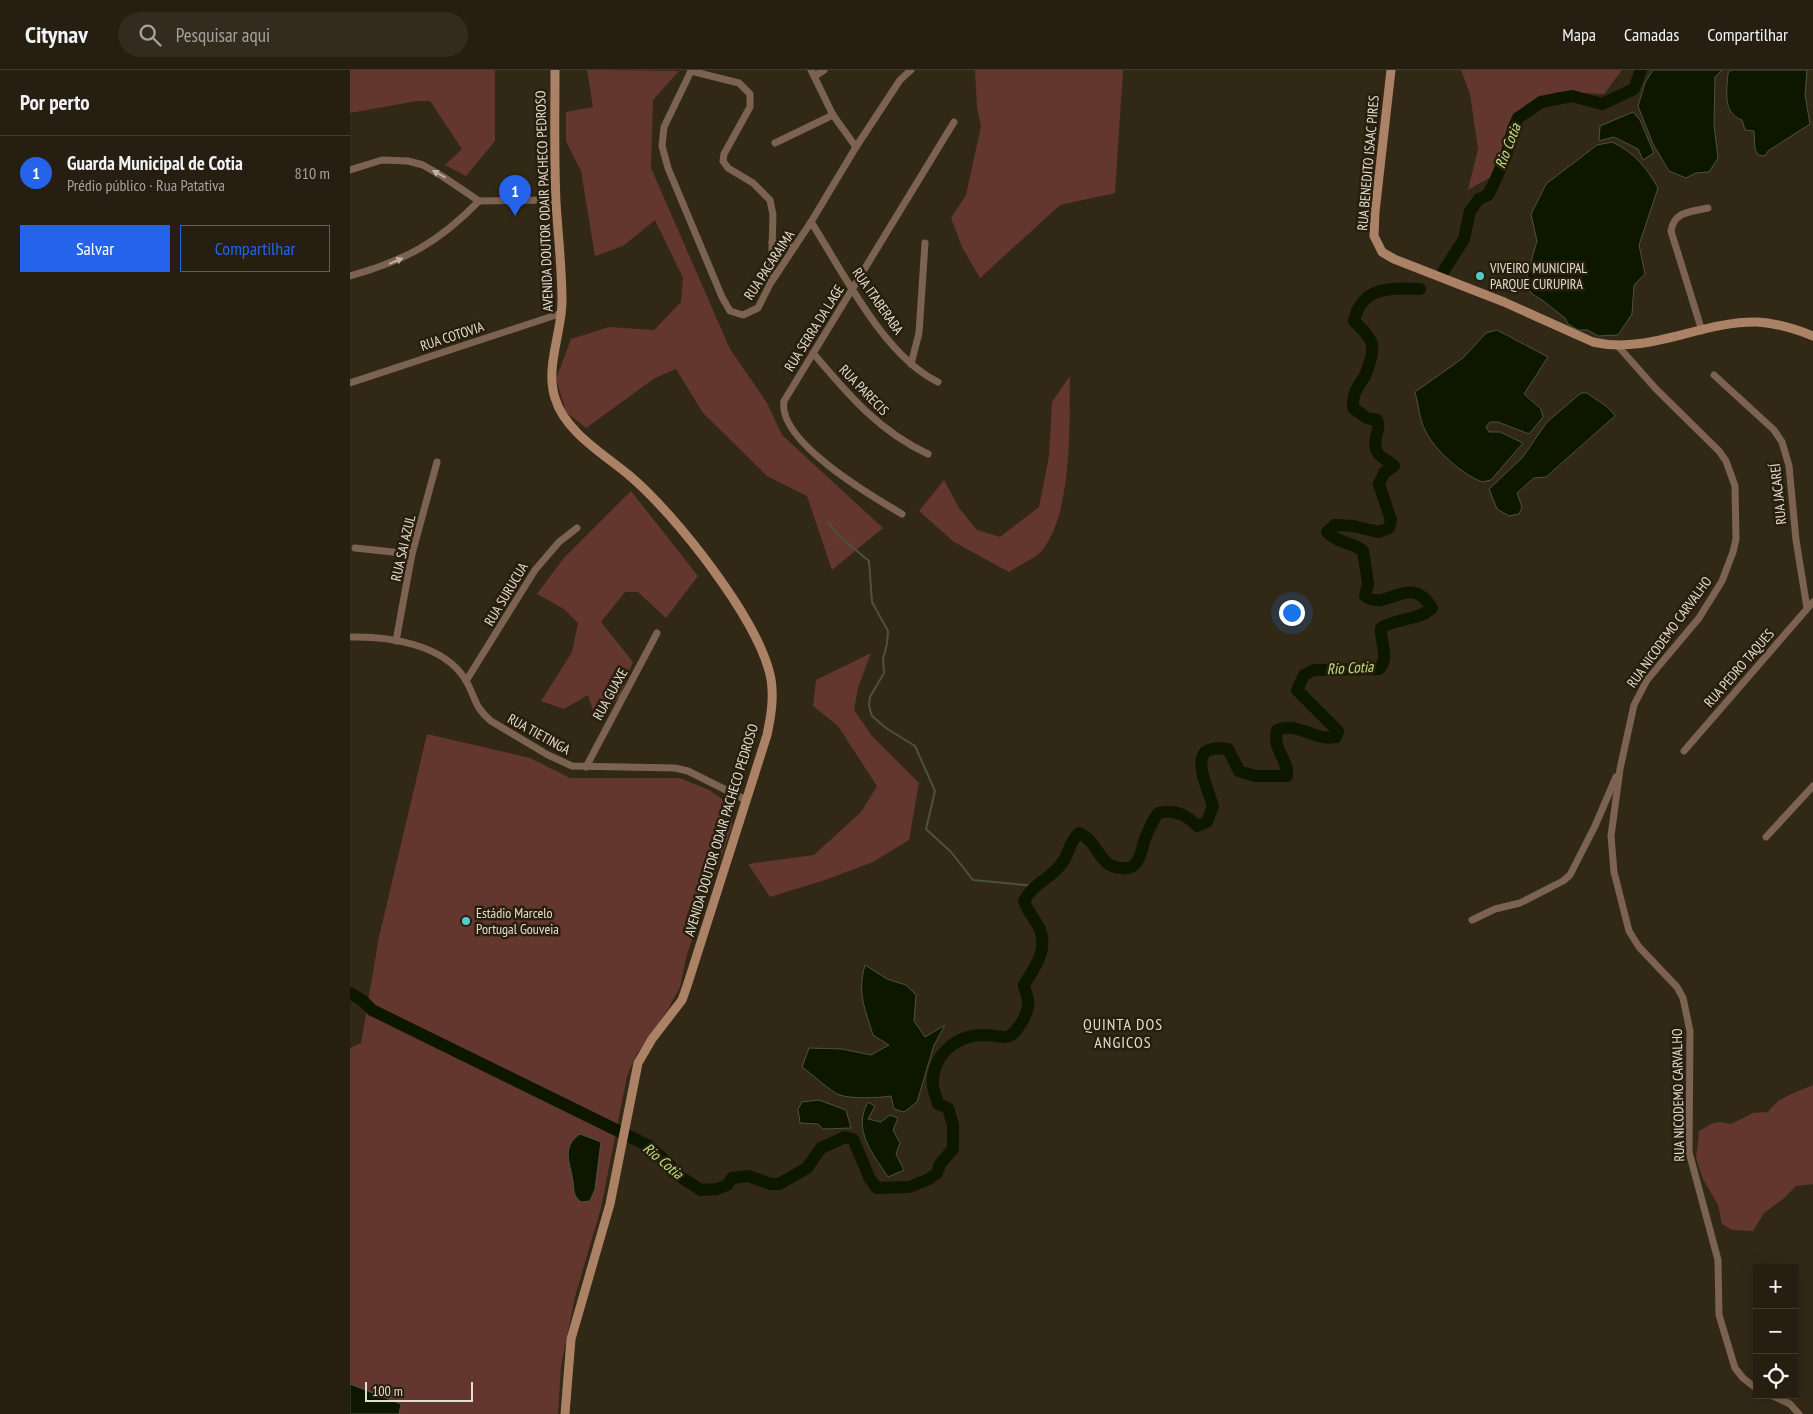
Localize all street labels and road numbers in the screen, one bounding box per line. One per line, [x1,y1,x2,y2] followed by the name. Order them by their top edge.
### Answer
[531,90,557,312] street label: AVENIDA DOUTOR ODAIR PACHECO PEDROSO
[1353,95,1383,231] street label: RUA BENEDITO ISAAC PIRES
[740,226,798,303] street label: RUA PACARAIMA
[848,264,908,338] street label: RUA ITABERABA
[780,281,848,375] street label: RUA SERRA DA LAGE
[418,317,486,355] street label: RUA COTOVIA
[835,361,893,419] street label: RUA PARECIS
[1766,462,1790,526] street label: RUA JACAREÍ
[387,513,419,583] street label: RUA SAI AZUL
[480,559,532,629] street label: RUA SURUCUA
[1623,573,1716,691] street label: RUA NICODEMO CARVALHO
[1700,625,1778,711] street label: RUA PEDRO TAQUES
[588,665,632,723] street label: RUA GUAXE
[505,709,574,759] street label: RUA TIETINGA
[680,721,762,938] street label: AVENIDA DOUTOR ODAIR PACHECO PEDROSO
[1668,1028,1688,1162] street label: RUA NICODEMO CARVALHO

